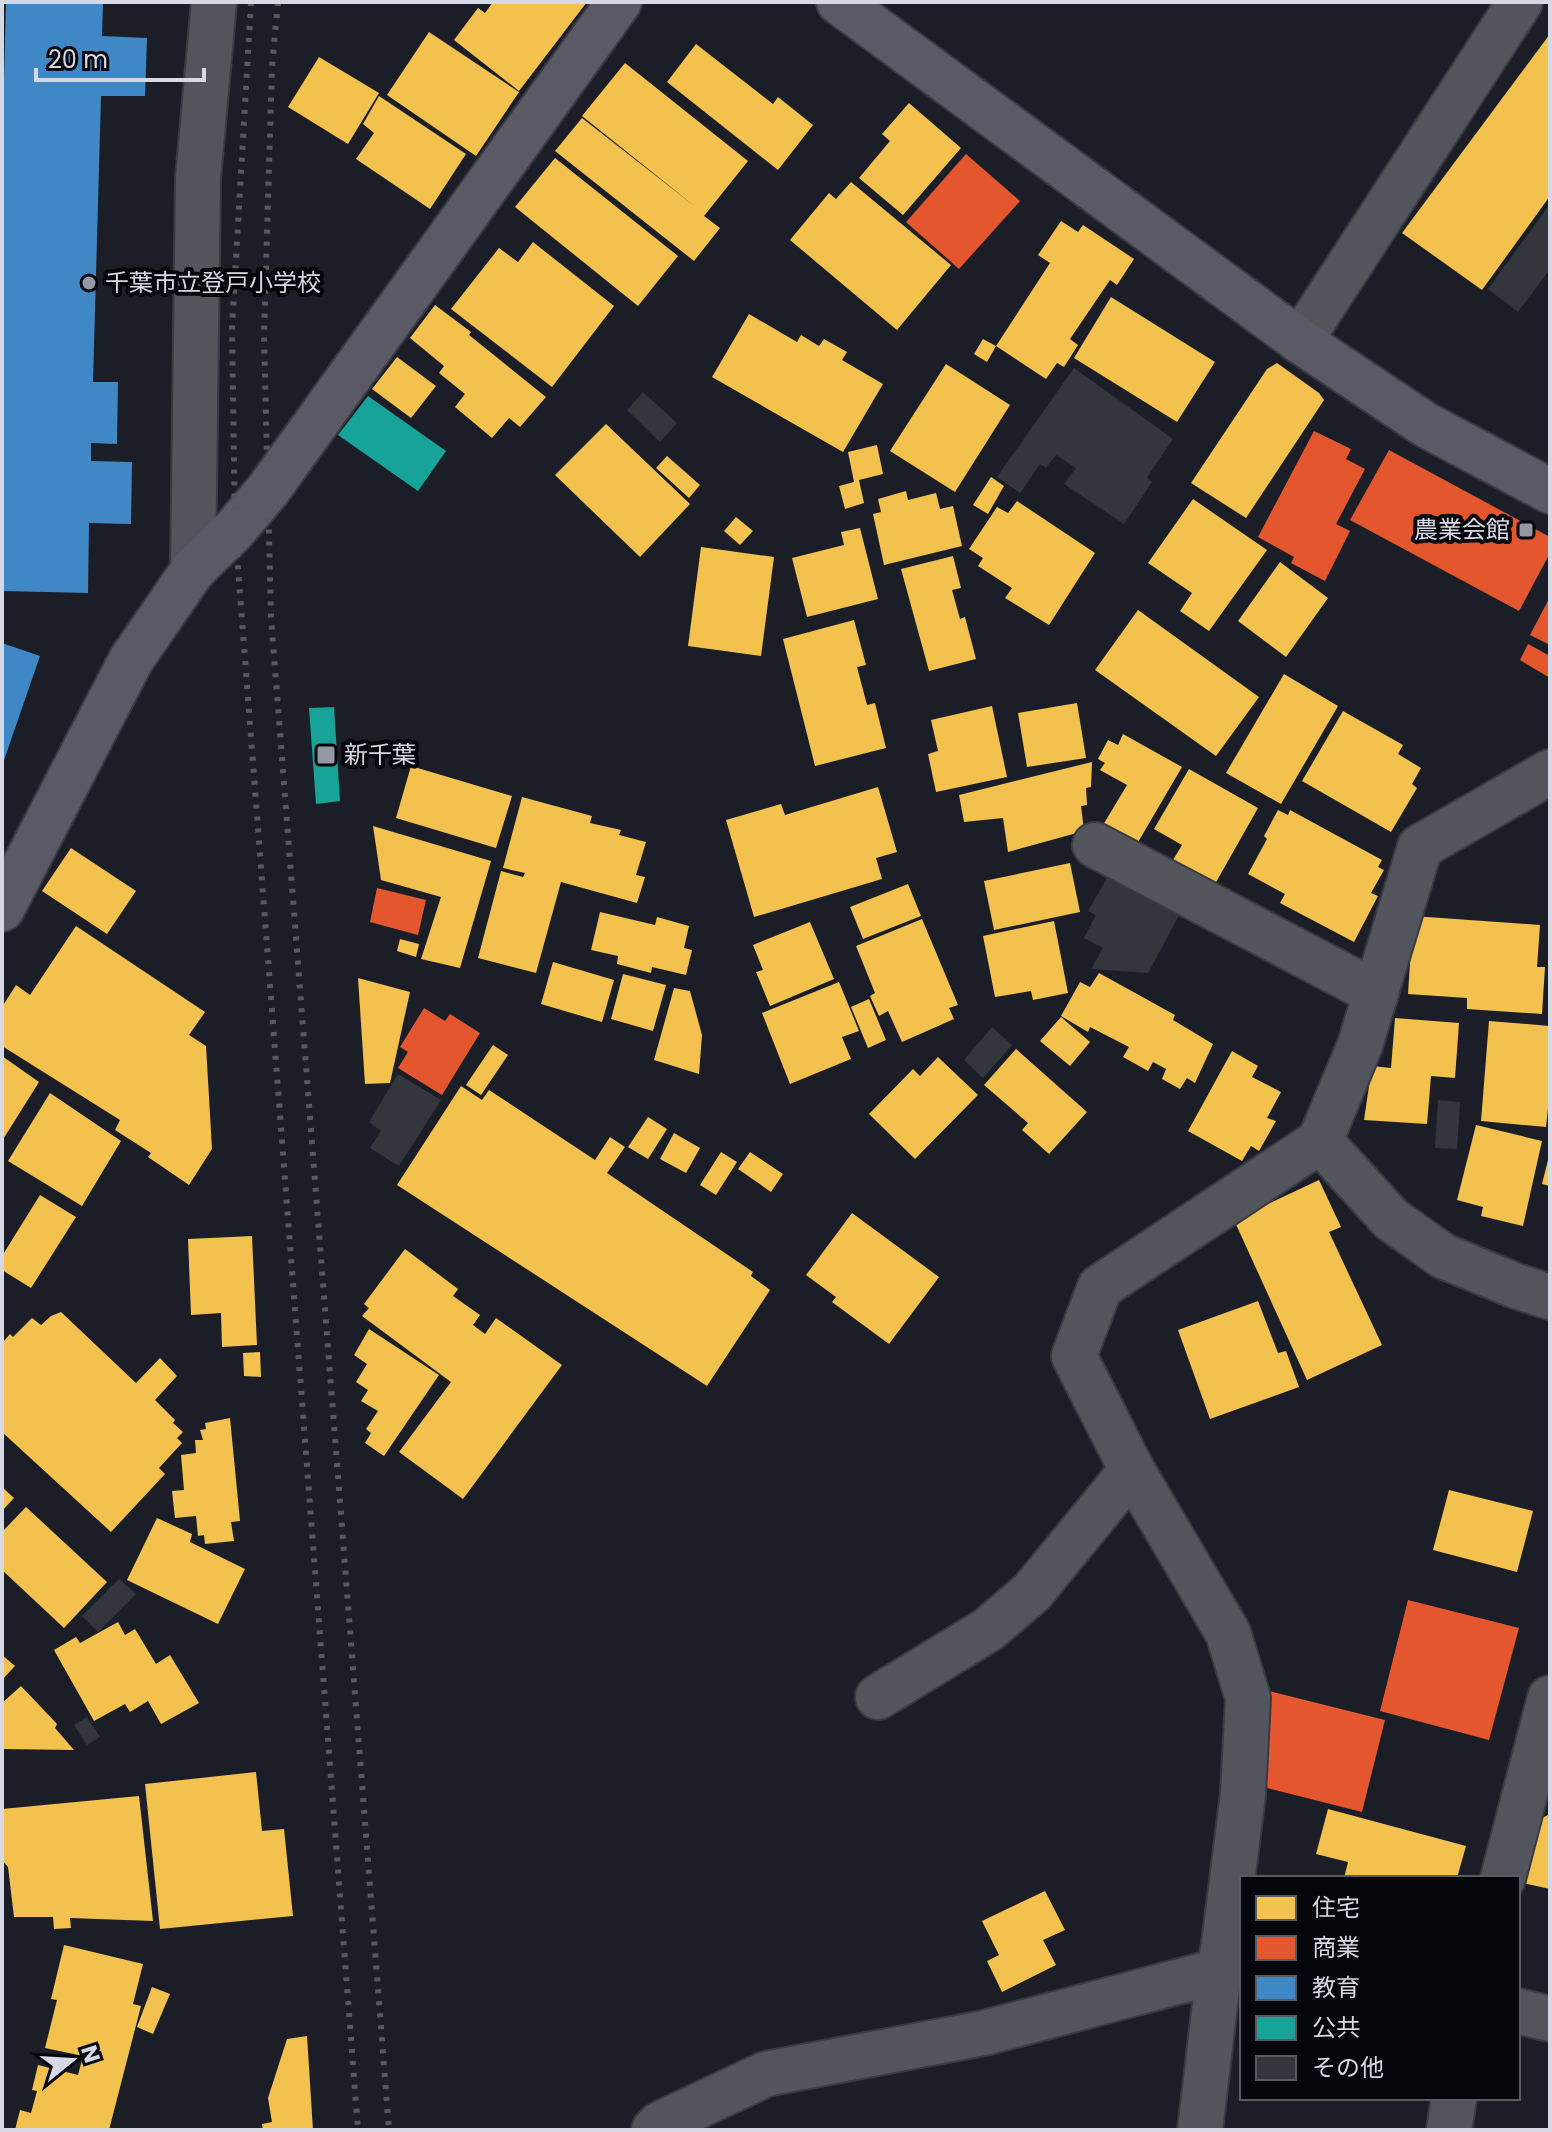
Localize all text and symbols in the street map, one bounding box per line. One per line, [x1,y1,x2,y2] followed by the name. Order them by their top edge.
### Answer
[36,32,204,82] scale bar
[48,43,108,76] text: 20 m
[105,266,321,299] place label: 千葉市立登戸小学校
[80,274,98,292] marker: 千葉市立登戸小学校
[1414,513,1510,546] place label: 農業会館
[1517,521,1535,539] marker: 農業会館
[344,738,416,771] place label: 新千葉
[315,744,337,766] marker: 新千葉
[1240,1876,1520,2100] legend
[1312,1891,1360,1924] text: 住宅
[1312,1931,1360,1964] text: 商業
[1312,1971,1360,2004] text: 教育
[1312,2011,1360,2044] text: 公共
[32,2020,112,2100] north arrow
[73,2041,108,2067] text: N
[1312,2051,1384,2084] text: その他

